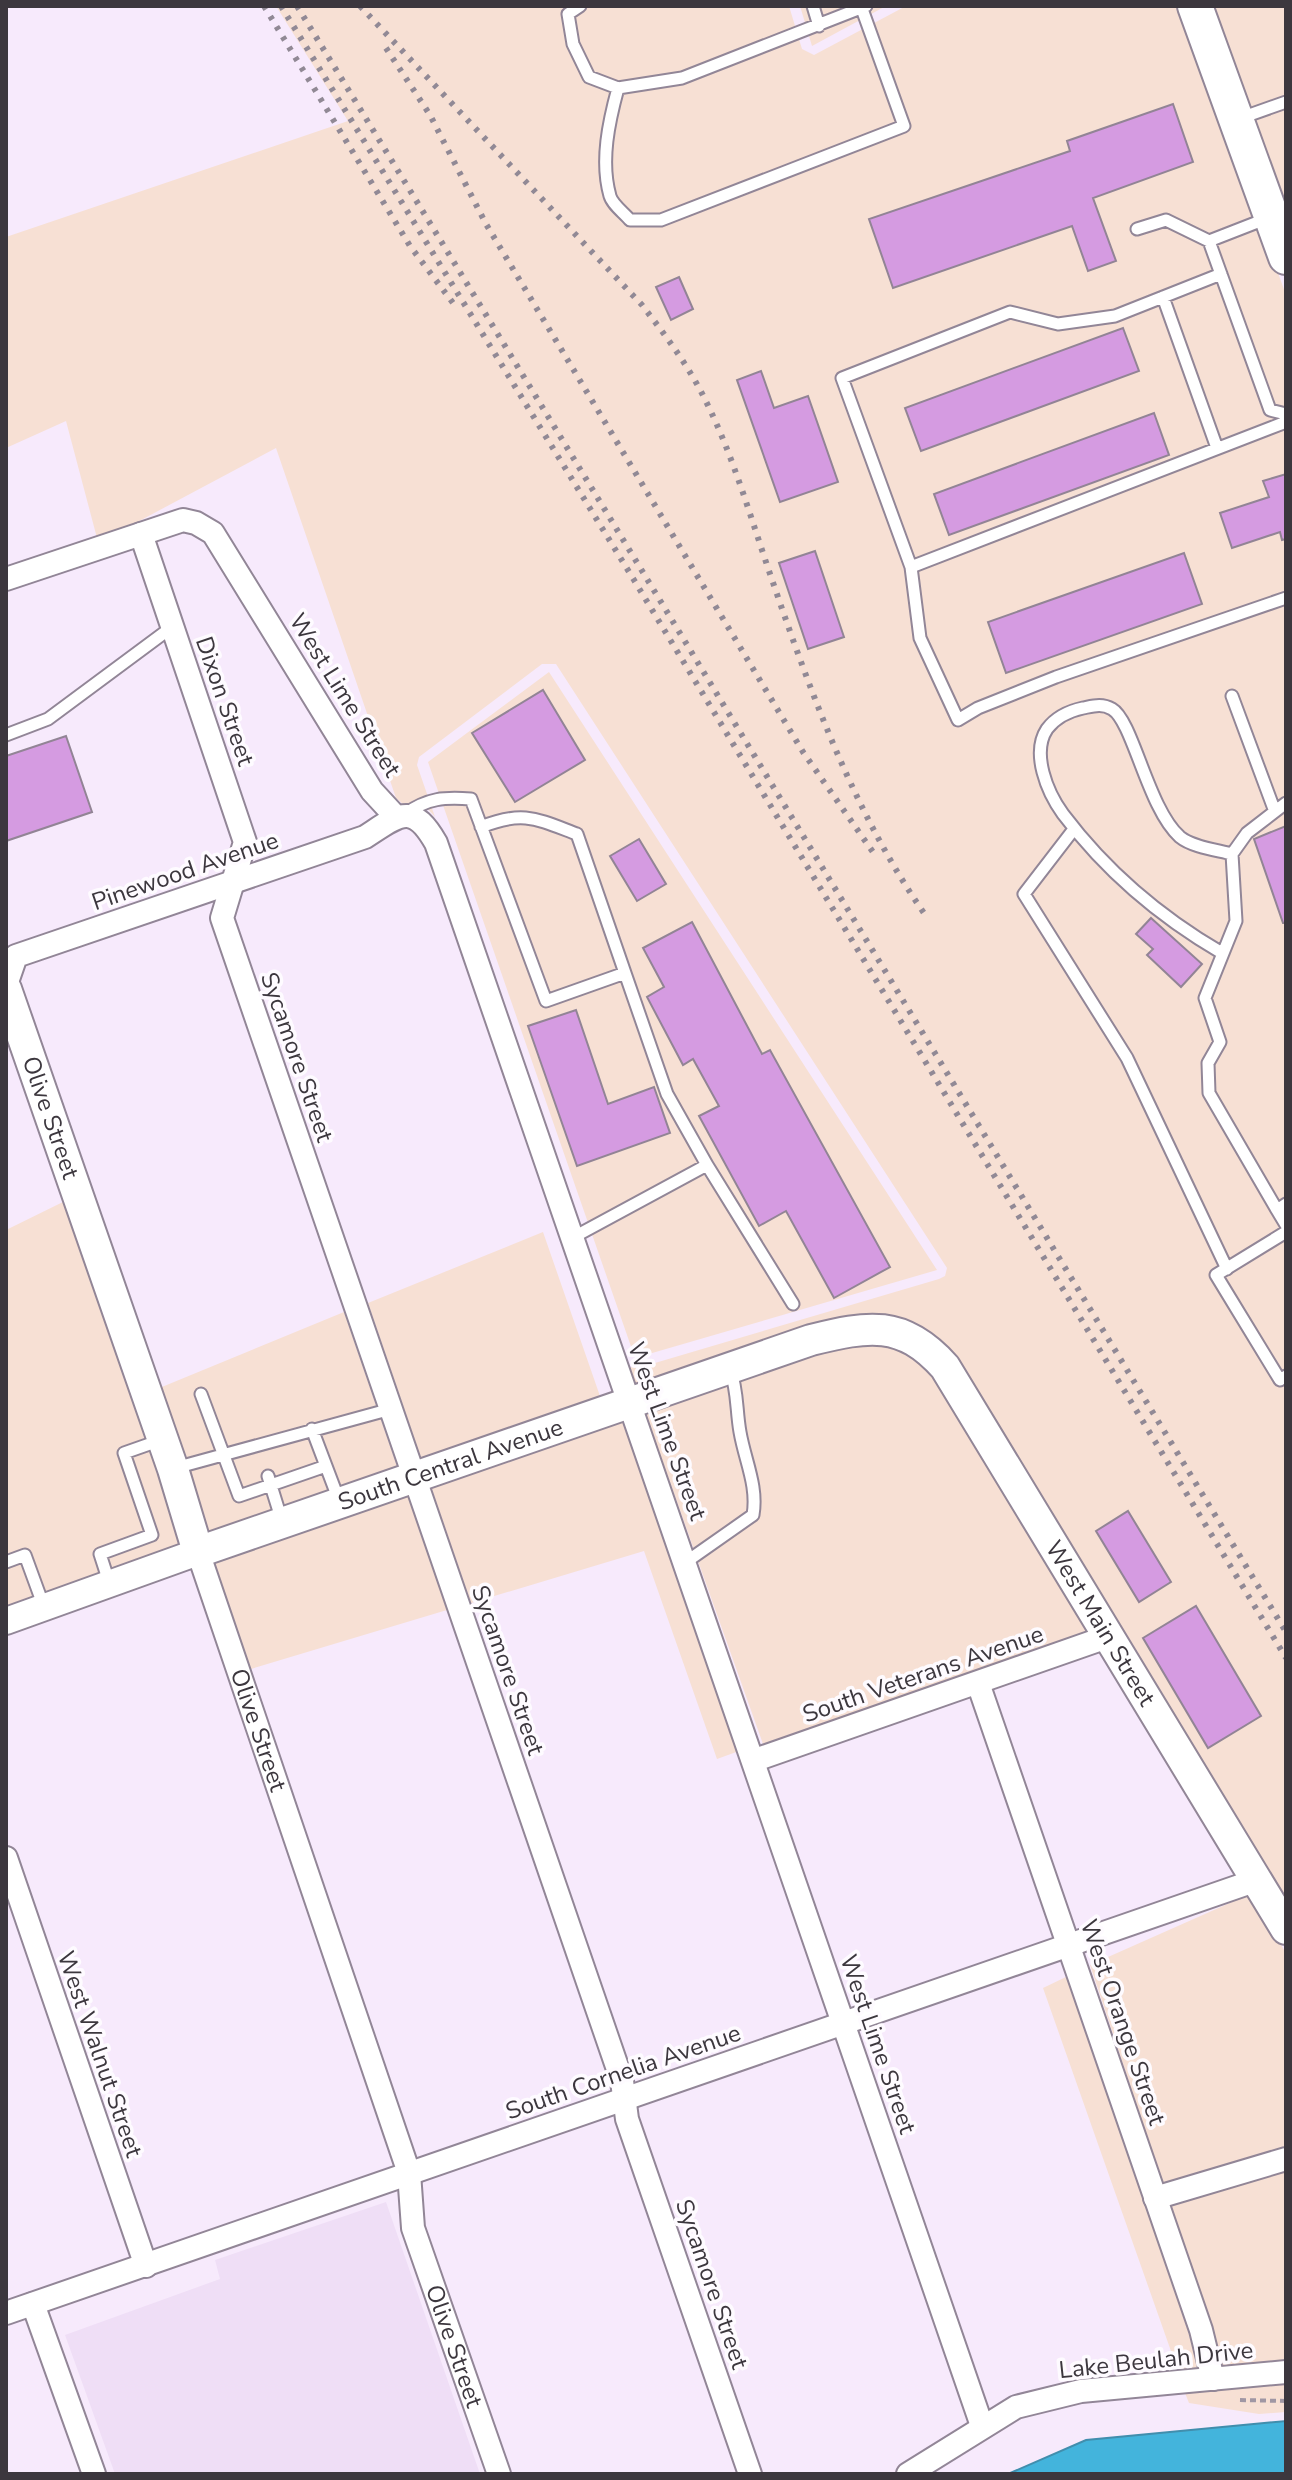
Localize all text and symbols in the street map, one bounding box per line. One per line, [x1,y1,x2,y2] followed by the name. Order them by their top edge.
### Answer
[282,607,409,783] street label: West Lime Street
[188,632,262,770] street label: Dixon Street
[87,824,283,918] street label: Pinewood Avenue
[253,968,341,1147] street label: Sycamore Street
[15,1052,87,1184] street label: Olive Street
[620,1338,714,1525] street label: West Lime Street
[334,1411,567,1518] street label: South Central Avenue
[1038,1535,1163,1712] street label: West Main Street
[464,1581,552,1760] street label: Sycamore Street
[798,1618,1048,1730] street label: South Veterans Avenue
[223,1664,294,1796] street label: Olive Street
[1073,1915,1173,2130] street label: West Orange Street
[50,1947,150,2162] street label: West Walnut Street
[832,1950,924,2138] street label: West Lime Street
[501,2017,745,2127] street label: South Cornelia Avenue
[668,2195,756,2374] street label: Sycamore Street
[418,2280,491,2412] street label: Olive Street
[1057,2334,1255,2386] street label: Lake Beulah Drive

